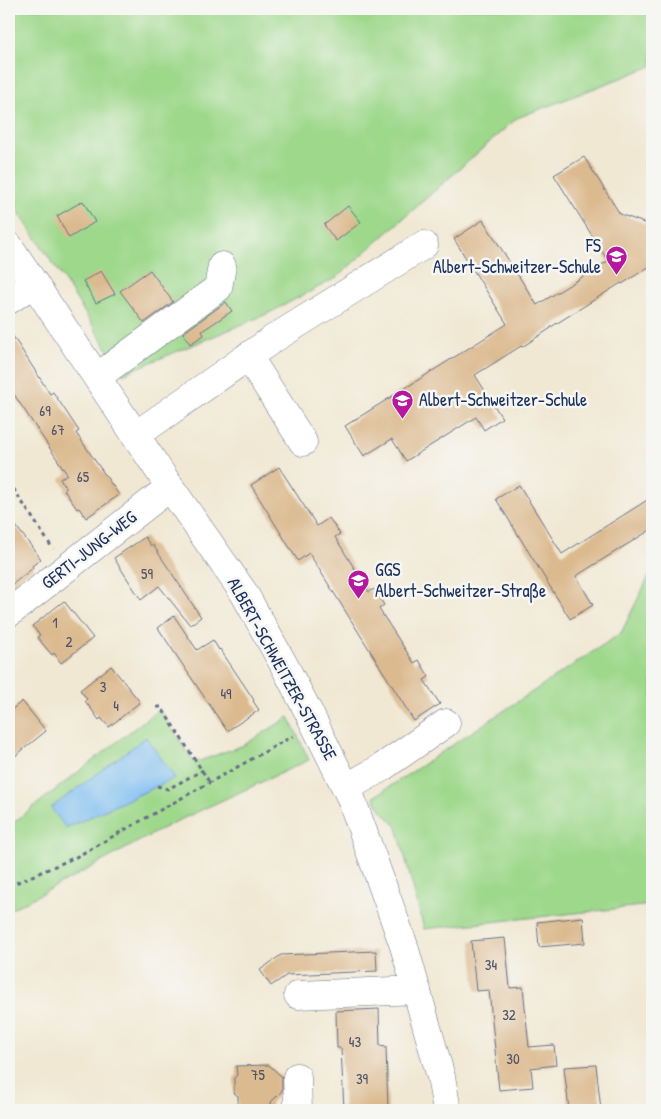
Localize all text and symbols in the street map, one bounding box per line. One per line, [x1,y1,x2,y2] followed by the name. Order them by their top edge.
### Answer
[433,233,601,279] place label: FS Albert-Schweitzer-Schule
[605,244,629,275] school or university icon: FS Albert-Schweitzer-Schule
[419,387,587,412] place label: Albert-Schweitzer-Schule
[391,388,415,419] school or university icon: Albert-Schweitzer-Schule
[39,400,51,421] house number: 69
[51,419,65,440] house number: 67
[77,466,90,487] house number: 65
[36,504,142,595] street label: GERTI-JUNG-WEG
[375,557,546,603] place label: GGS Albert-Schweitzer-Straße
[141,563,153,584] house number: 59
[347,568,371,599] school or university icon: GGS Albert-Schweitzer-Straße
[222,573,343,765] street label: ALBERT-SCHWEITZER-STRASSE
[52,612,58,633] house number: 1
[65,631,73,652] house number: 2
[100,676,107,697] house number: 3
[220,683,232,704] house number: 49
[113,695,119,716] house number: 4
[485,954,498,975] house number: 34
[502,1004,516,1025] house number: 32
[349,1031,361,1052] house number: 43
[506,1048,520,1069] house number: 30
[251,1064,266,1085] house number: 75
[356,1068,369,1089] house number: 39

